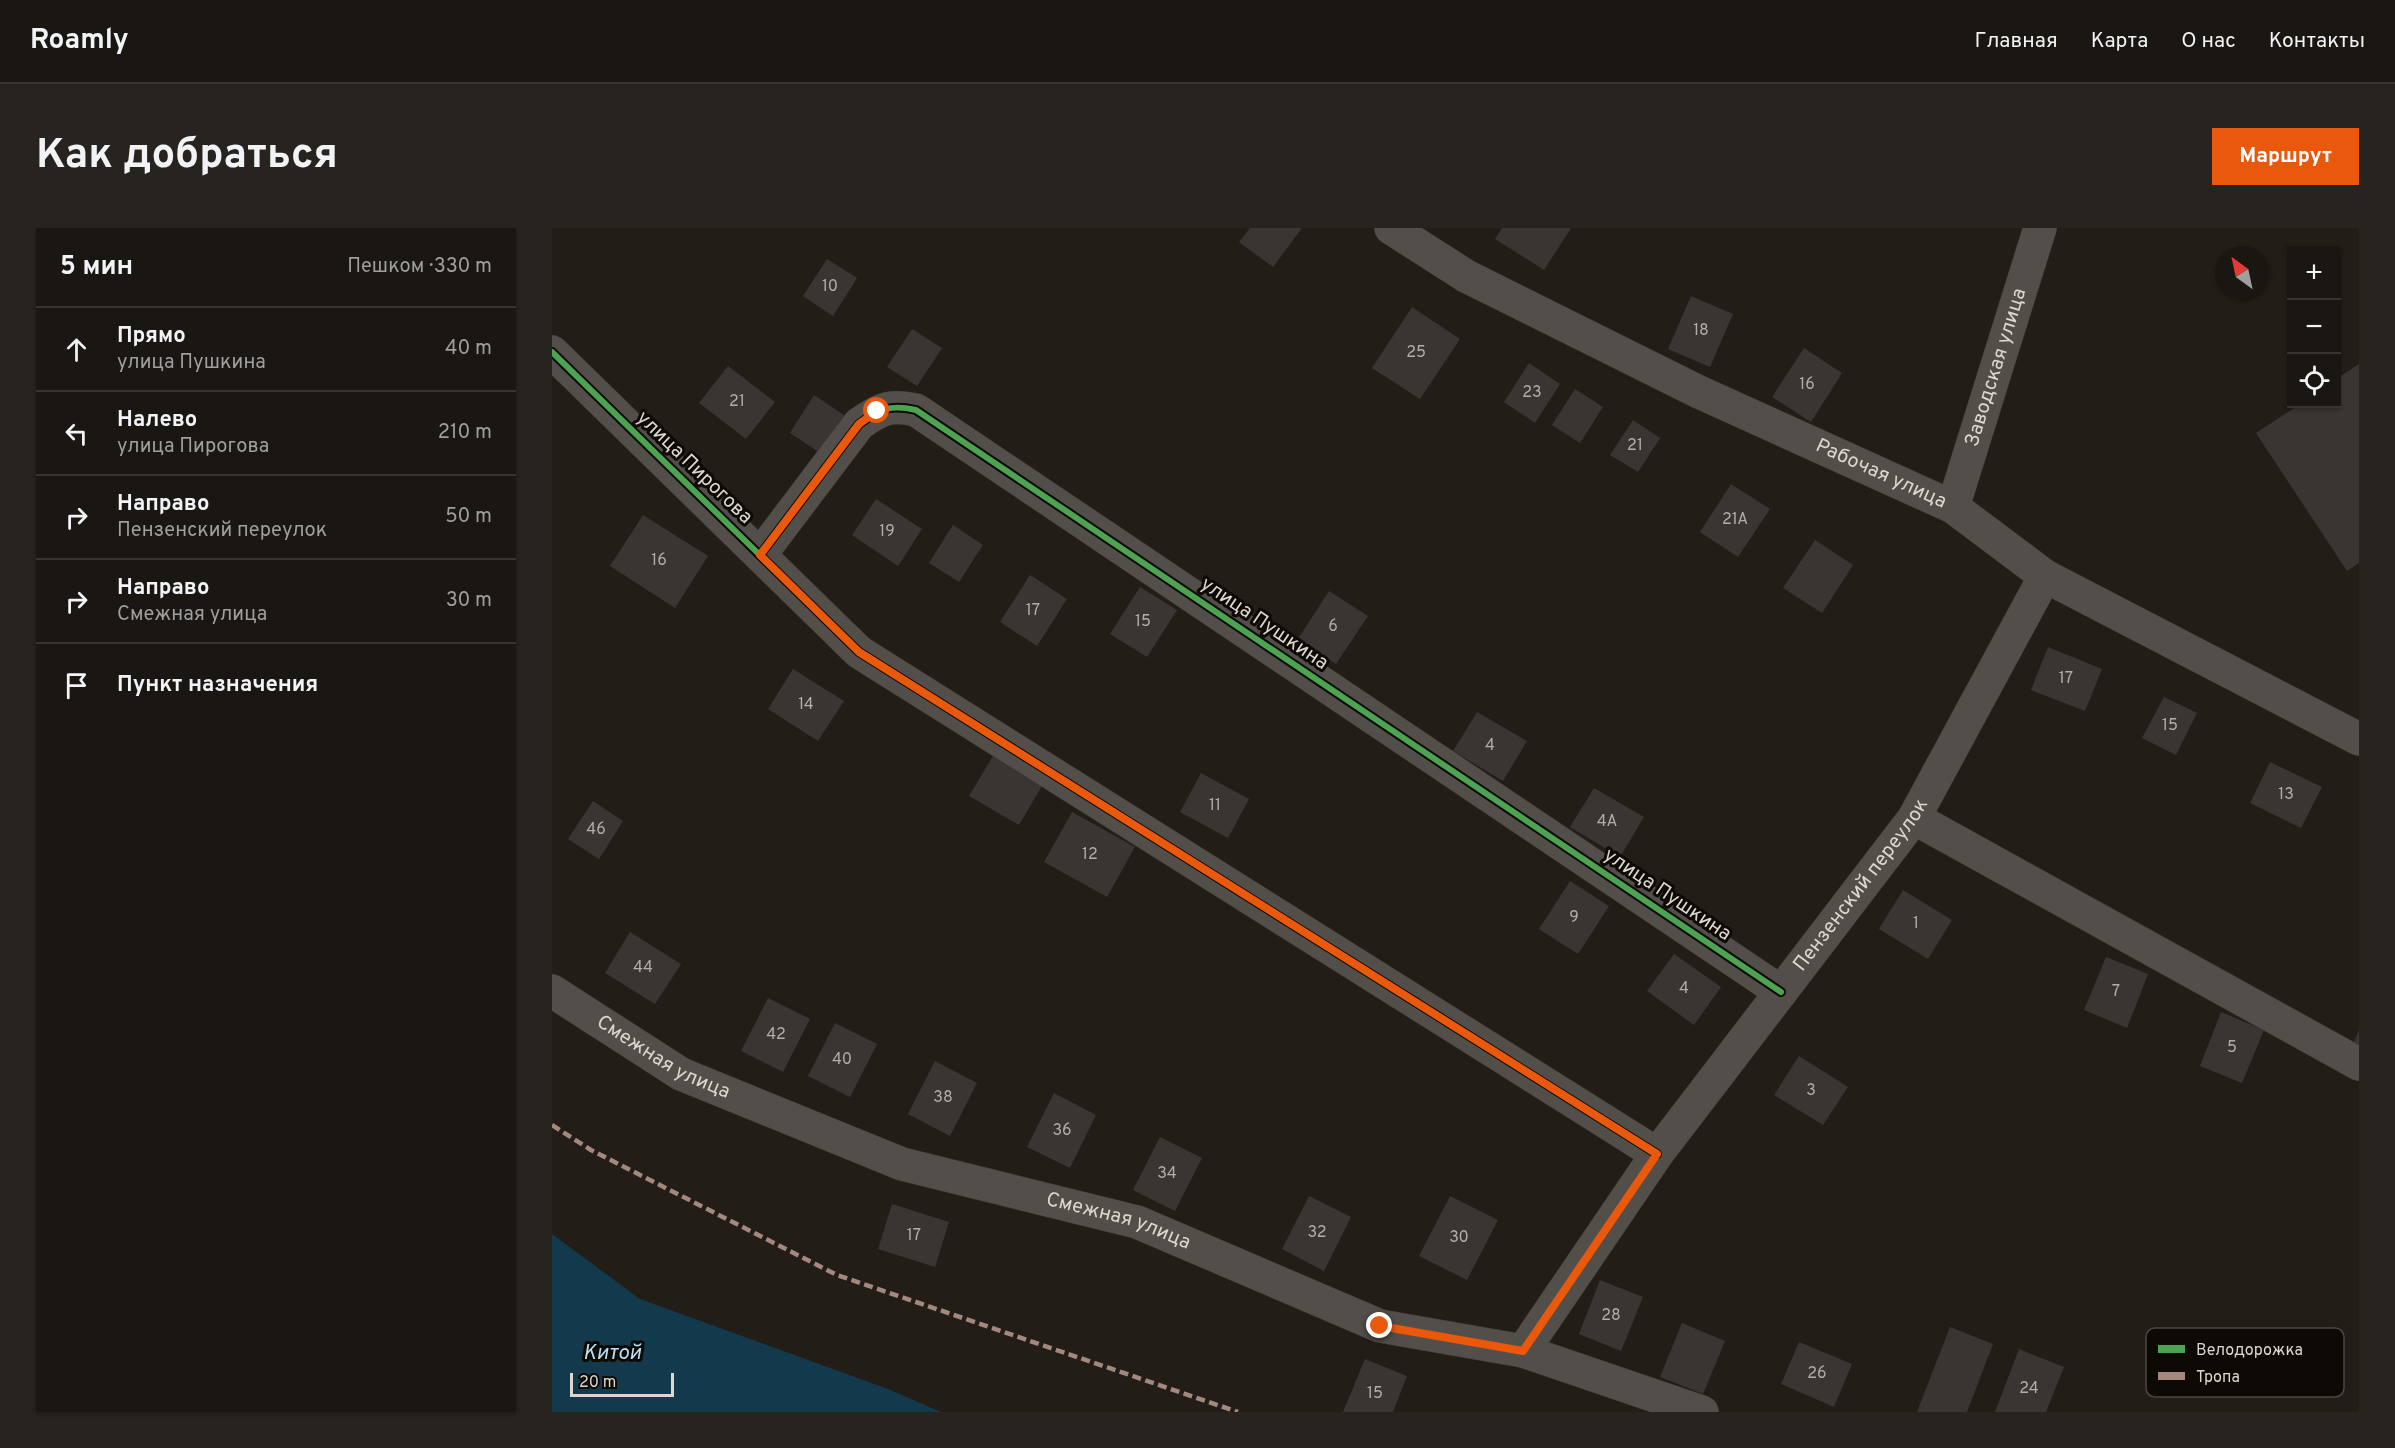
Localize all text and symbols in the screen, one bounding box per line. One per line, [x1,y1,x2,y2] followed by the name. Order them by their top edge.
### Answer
[30,23,129,59] text: Roamly
[1974,28,2058,55] text: Главная
[2091,28,2148,55] text: Карта
[2181,28,2236,55] text: О нас
[2269,28,2365,55] text: Контакты
[2212,128,2359,185] button: Маршрут
[36,130,338,183] text: Как добраться
[2215,246,2269,300] north arrow
[2287,246,2341,408] map controls
[2287,246,2341,300] button: +
[60,251,133,284] text: 5 мин
[347,254,492,280] text: Пешком · 330 m
[822,277,838,297] house number: 10
[1960,285,2033,450] street label: Заводская улица
[2287,300,2341,354] button: −
[1693,321,1709,341] house number: 18
[117,323,186,350] text: Прямо
[60,333,93,366] icon: ahead
[445,336,492,362] text: 40 m
[1406,343,1426,363] house number: 25
[117,350,266,376] text: улица Пушкина
[2287,354,2341,408] button: locate
[1799,375,1815,395] house number: 16
[1522,383,1542,403] house number: 23
[729,392,745,412] house number: 21
[863,397,889,423] route start
[630,406,758,530] street label: улица Пирогова
[117,407,197,434] text: Налево
[60,417,93,450] icon: left
[438,420,492,446] text: 210 m
[1811,433,1951,515] street label: Рабочая улица
[117,434,269,460] text: улица Пирогова
[1627,436,1643,456] house number: 21
[117,491,209,518] text: Направо
[60,501,93,534] icon: right
[445,504,492,530] text: 50 m
[1722,510,1748,530] house number: 21А
[117,518,327,544] text: Пензенский переулок
[879,522,895,542] house number: 19
[651,551,667,571] house number: 16
[1195,572,1333,676] street label: улица Пушкина
[117,575,209,602] text: Направо
[60,585,93,618] icon: right
[446,588,492,614] text: 30 m
[1026,601,1040,621] house number: 17
[117,602,267,628] text: Смежная улица
[1135,612,1151,632] house number: 15
[1328,617,1338,637] house number: 6
[60,669,93,702] icon: arrive
[2059,669,2073,689] house number: 17
[117,672,318,699] text: Пункт назначения
[798,695,814,715] house number: 14
[2162,716,2178,736] house number: 15
[1485,736,1495,756] house number: 4
[2278,785,2294,805] house number: 13
[1788,794,1935,977] street label: Пензенский переулок
[1209,796,1221,816] house number: 11
[1597,812,1617,832] house number: 4А
[586,820,606,840] house number: 46
[1598,843,1736,947] street label: улица Пушкина
[1082,845,1098,865] house number: 12
[1569,908,1579,928] house number: 9
[1913,914,1919,934] house number: 1
[633,958,653,978] house number: 44
[1679,979,1689,999] house number: 4
[2112,982,2120,1002] house number: 7
[591,1010,734,1106] street label: Смежная улица
[766,1025,786,1045] house number: 42
[2227,1038,2237,1058] house number: 5
[832,1050,852,1070] house number: 40
[1806,1081,1816,1101] house number: 3
[933,1088,953,1108] house number: 38
[1052,1121,1072,1141] house number: 36
[1157,1164,1177,1184] house number: 34
[1043,1187,1195,1256] street label: Смежная улица
[1307,1223,1327,1243] house number: 32
[907,1226,921,1246] house number: 17
[1449,1228,1469,1248] house number: 30
[1601,1306,1621,1326] house number: 28
[1366,1312,1392,1338] route end
[2146,1328,2344,1397] legend
[583,1340,642,1367] water label: Китой
[2196,1341,2303,1361] text: Велодорожка
[1807,1364,1827,1384] house number: 26
[2196,1368,2240,1388] text: Тропа
[570,1370,674,1398] scale bar
[579,1373,616,1393] text: 20 m
[2019,1379,2039,1399] house number: 24
[1367,1384,1383,1404] house number: 15

